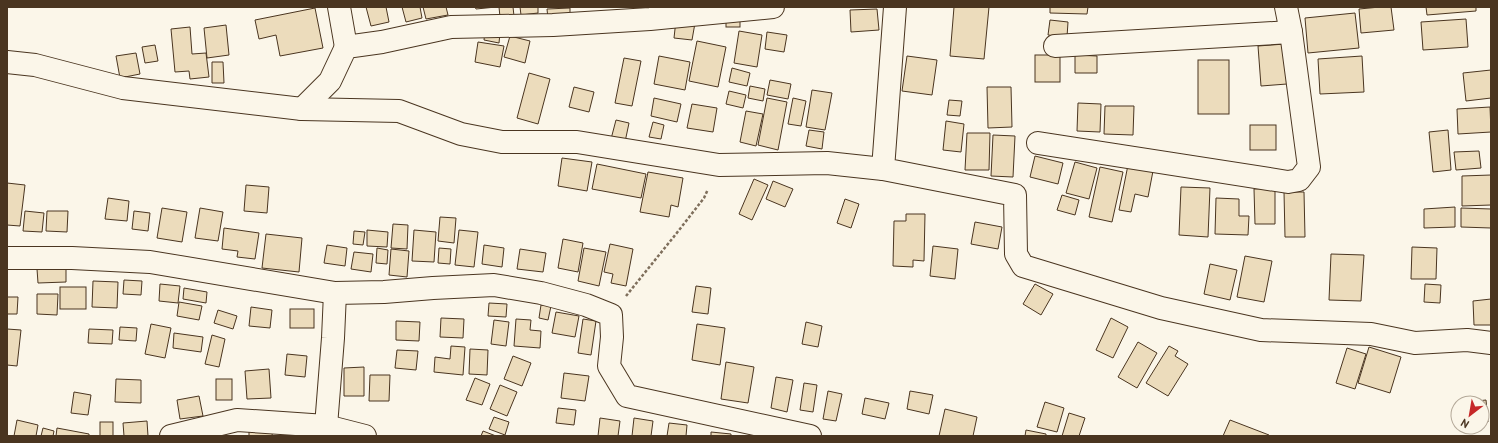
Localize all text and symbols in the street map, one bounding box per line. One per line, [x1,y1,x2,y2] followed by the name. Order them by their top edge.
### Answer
[1450,395,1490,435] north arrow
[1458,416,1472,431] text: N

